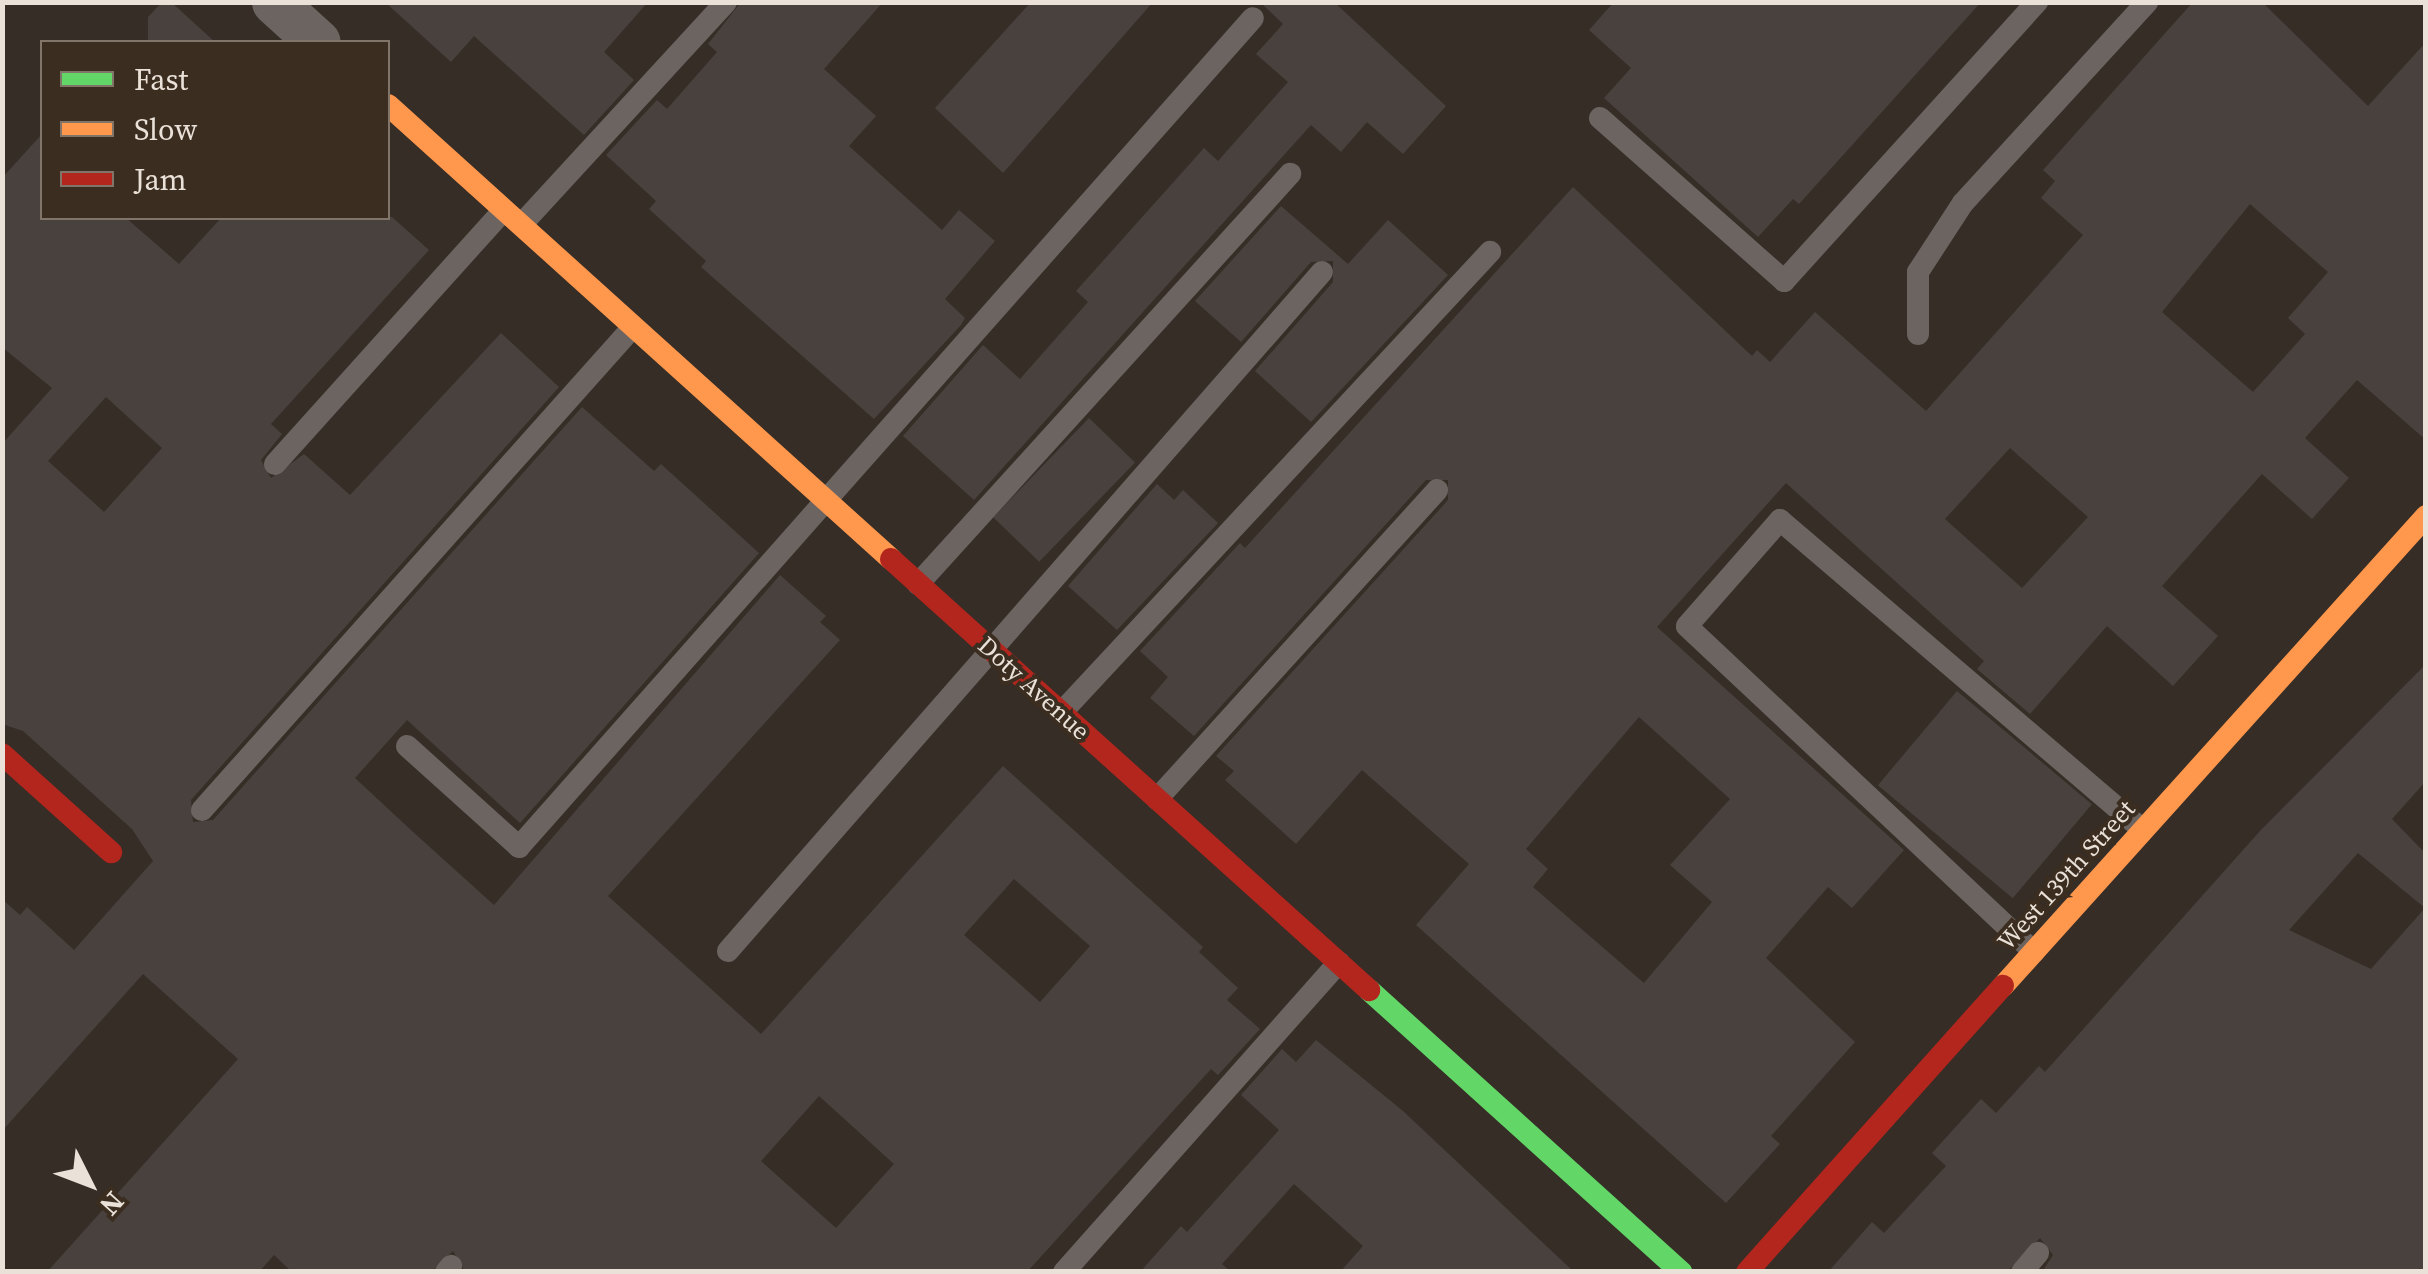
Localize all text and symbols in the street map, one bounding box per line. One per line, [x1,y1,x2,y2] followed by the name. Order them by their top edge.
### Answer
[40,40,390,220] legend
[134,59,188,100] text: Fast
[134,109,197,150] text: Slow
[134,159,187,200] text: Jam
[972,630,1096,746] street label: Doty Avenue
[1991,794,2141,956] street label: West 139th Street
[40,1134,140,1234] north arrow
[91,1184,133,1224] text: N

